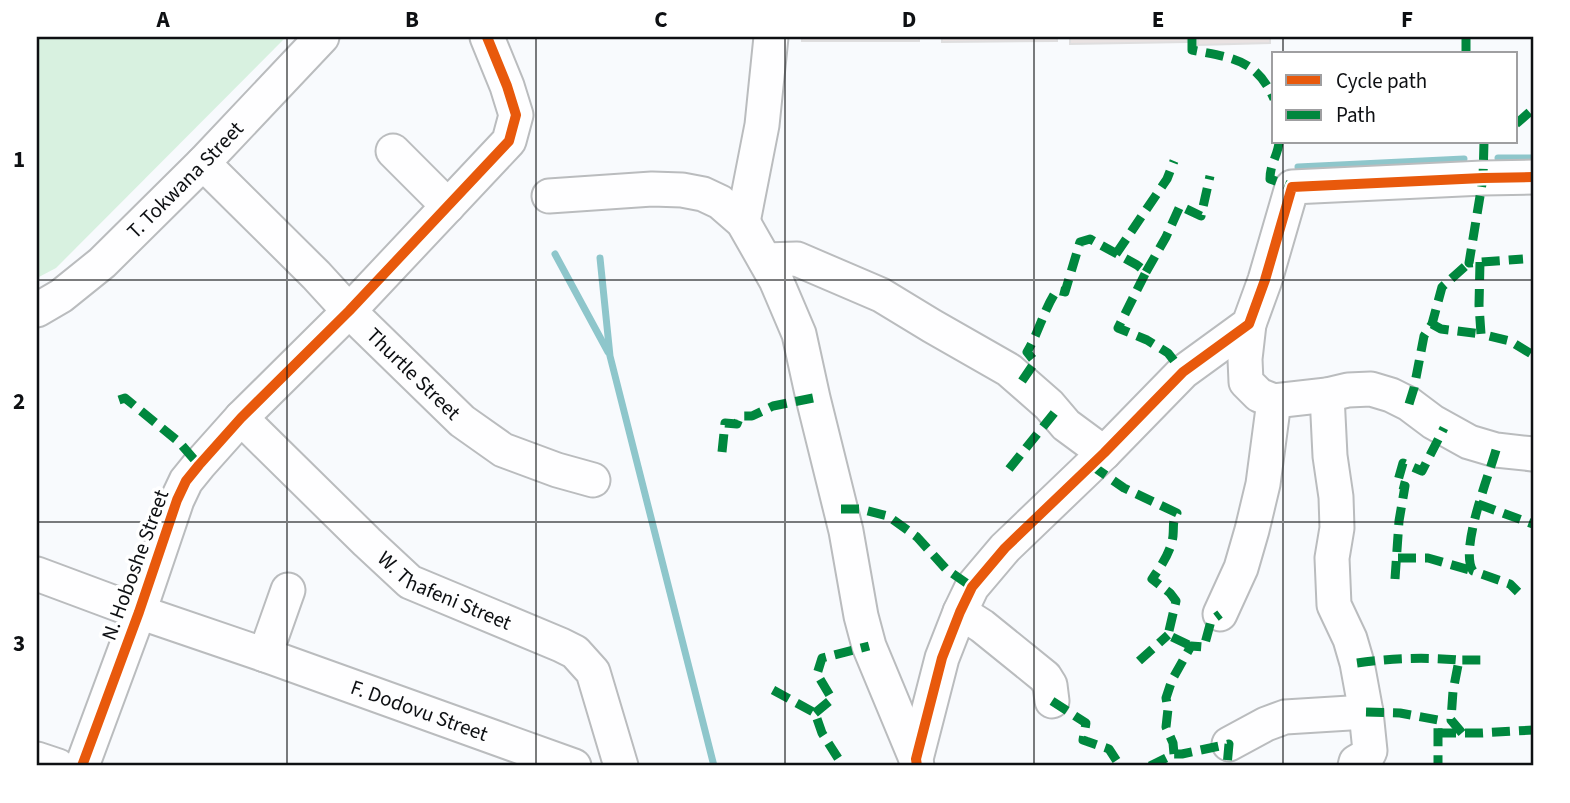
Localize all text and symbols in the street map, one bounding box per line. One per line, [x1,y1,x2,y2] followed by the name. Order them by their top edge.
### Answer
[155,3,170,36] text: A
[405,3,419,36] text: B
[654,3,668,36] text: C
[902,3,916,36] text: D
[1152,3,1164,36] text: E
[1401,3,1413,36] text: F
[1272,52,1518,144] legend
[1336,66,1427,96] text: Cycle path
[1336,100,1376,130] text: Path
[120,114,250,245] street label: T. Tokwana Street
[13,143,25,176] text: 1
[360,321,467,427] street label: Thurtle Street
[13,385,25,418] text: 2
[94,485,176,645] street label: N. Hoboshe Street
[371,544,516,638] street label: W. Thafeni Street
[13,627,25,660] text: 3
[347,672,492,749] street label: F. Dodovu Street

